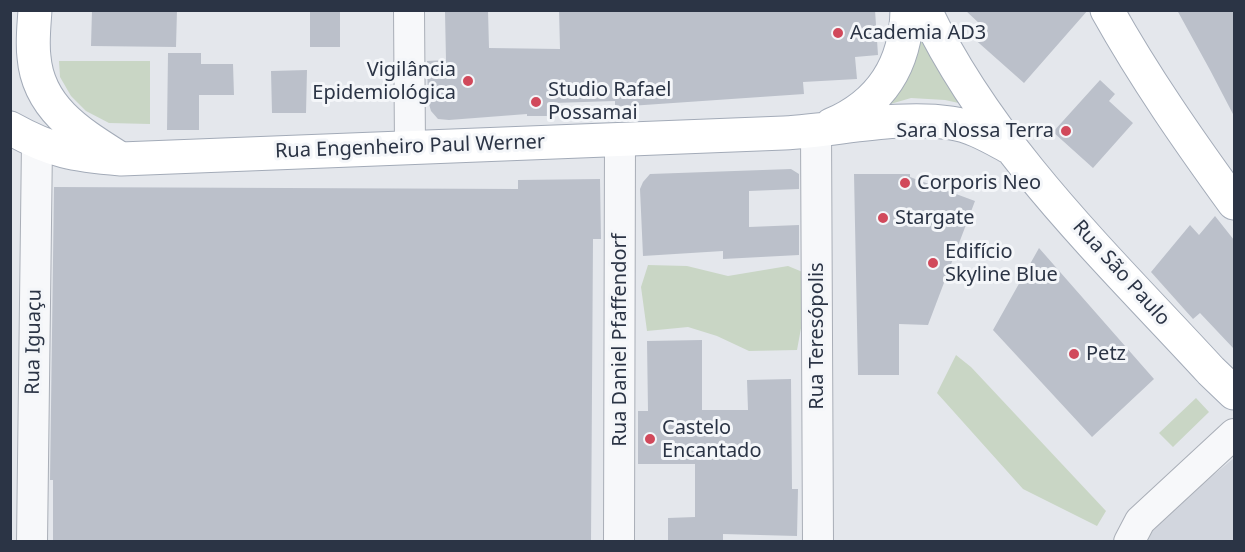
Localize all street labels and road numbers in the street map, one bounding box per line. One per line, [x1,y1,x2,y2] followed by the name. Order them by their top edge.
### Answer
[275,130,545,164] street label: Rua Engenheiro Paul Werner
[1067,215,1175,331] street label: Rua São Paulo
[608,233,632,447] street label: Rua Daniel Pfaffendorf
[805,262,829,410] street label: Rua Teresópolis
[21,289,47,395] street label: Rua Iguaçu

